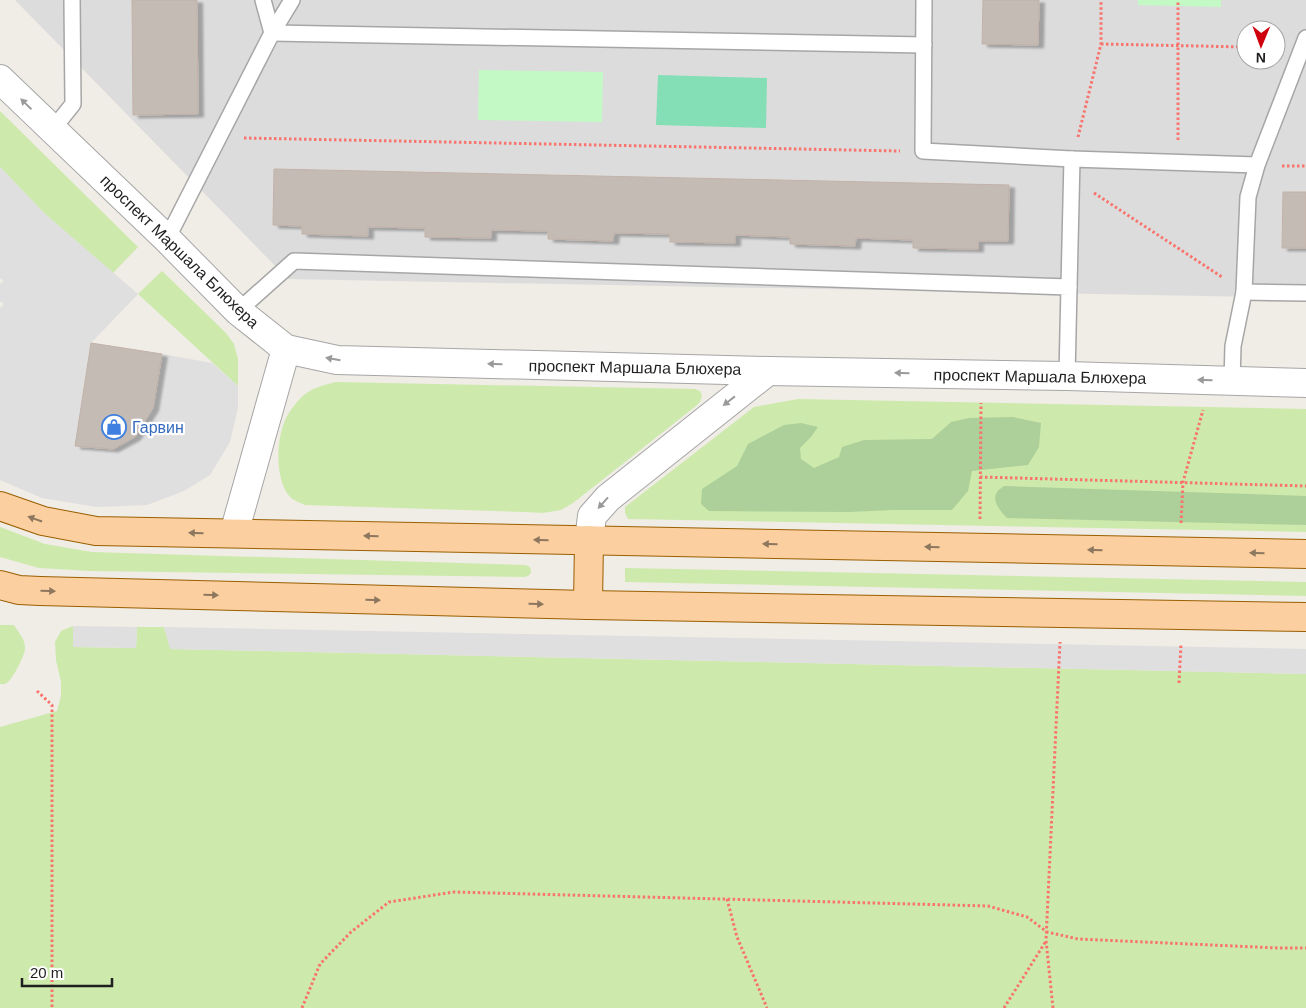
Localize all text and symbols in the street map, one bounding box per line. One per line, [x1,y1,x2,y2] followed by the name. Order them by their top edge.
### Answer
[1236,20,1286,70] north arrow
[1256,50,1266,66] text: N
[21,98,33,110] one-way arrow
[97,171,262,331] street label: проспект Маршала Блюхера
[324,354,340,362] one-way arrow
[529,357,742,378] street label: проспект Маршала Блюхера
[487,360,503,368] one-way arrow
[934,366,1147,387] street label: проспект Маршала Блюхера
[894,369,910,377] one-way arrow
[1197,376,1213,384] one-way arrow
[723,396,736,406] one-way arrow
[101,414,127,440] shop icon: Гарвин
[132,419,184,436] place label: Гарвин
[597,497,609,509] one-way arrow
[28,514,43,522] one-way arrow
[188,529,204,537] one-way arrow
[363,532,379,540] one-way arrow
[532,535,548,543] one-way arrow
[762,540,778,548] one-way arrow
[924,543,940,551] one-way arrow
[1087,546,1103,554] one-way arrow
[1249,549,1265,557] one-way arrow
[40,587,56,595] one-way arrow
[203,592,219,600] one-way arrow
[365,596,381,604] one-way arrow
[528,600,544,608] one-way arrow
[22,956,112,988] scale bar
[30,964,63,981] text: 20 m

